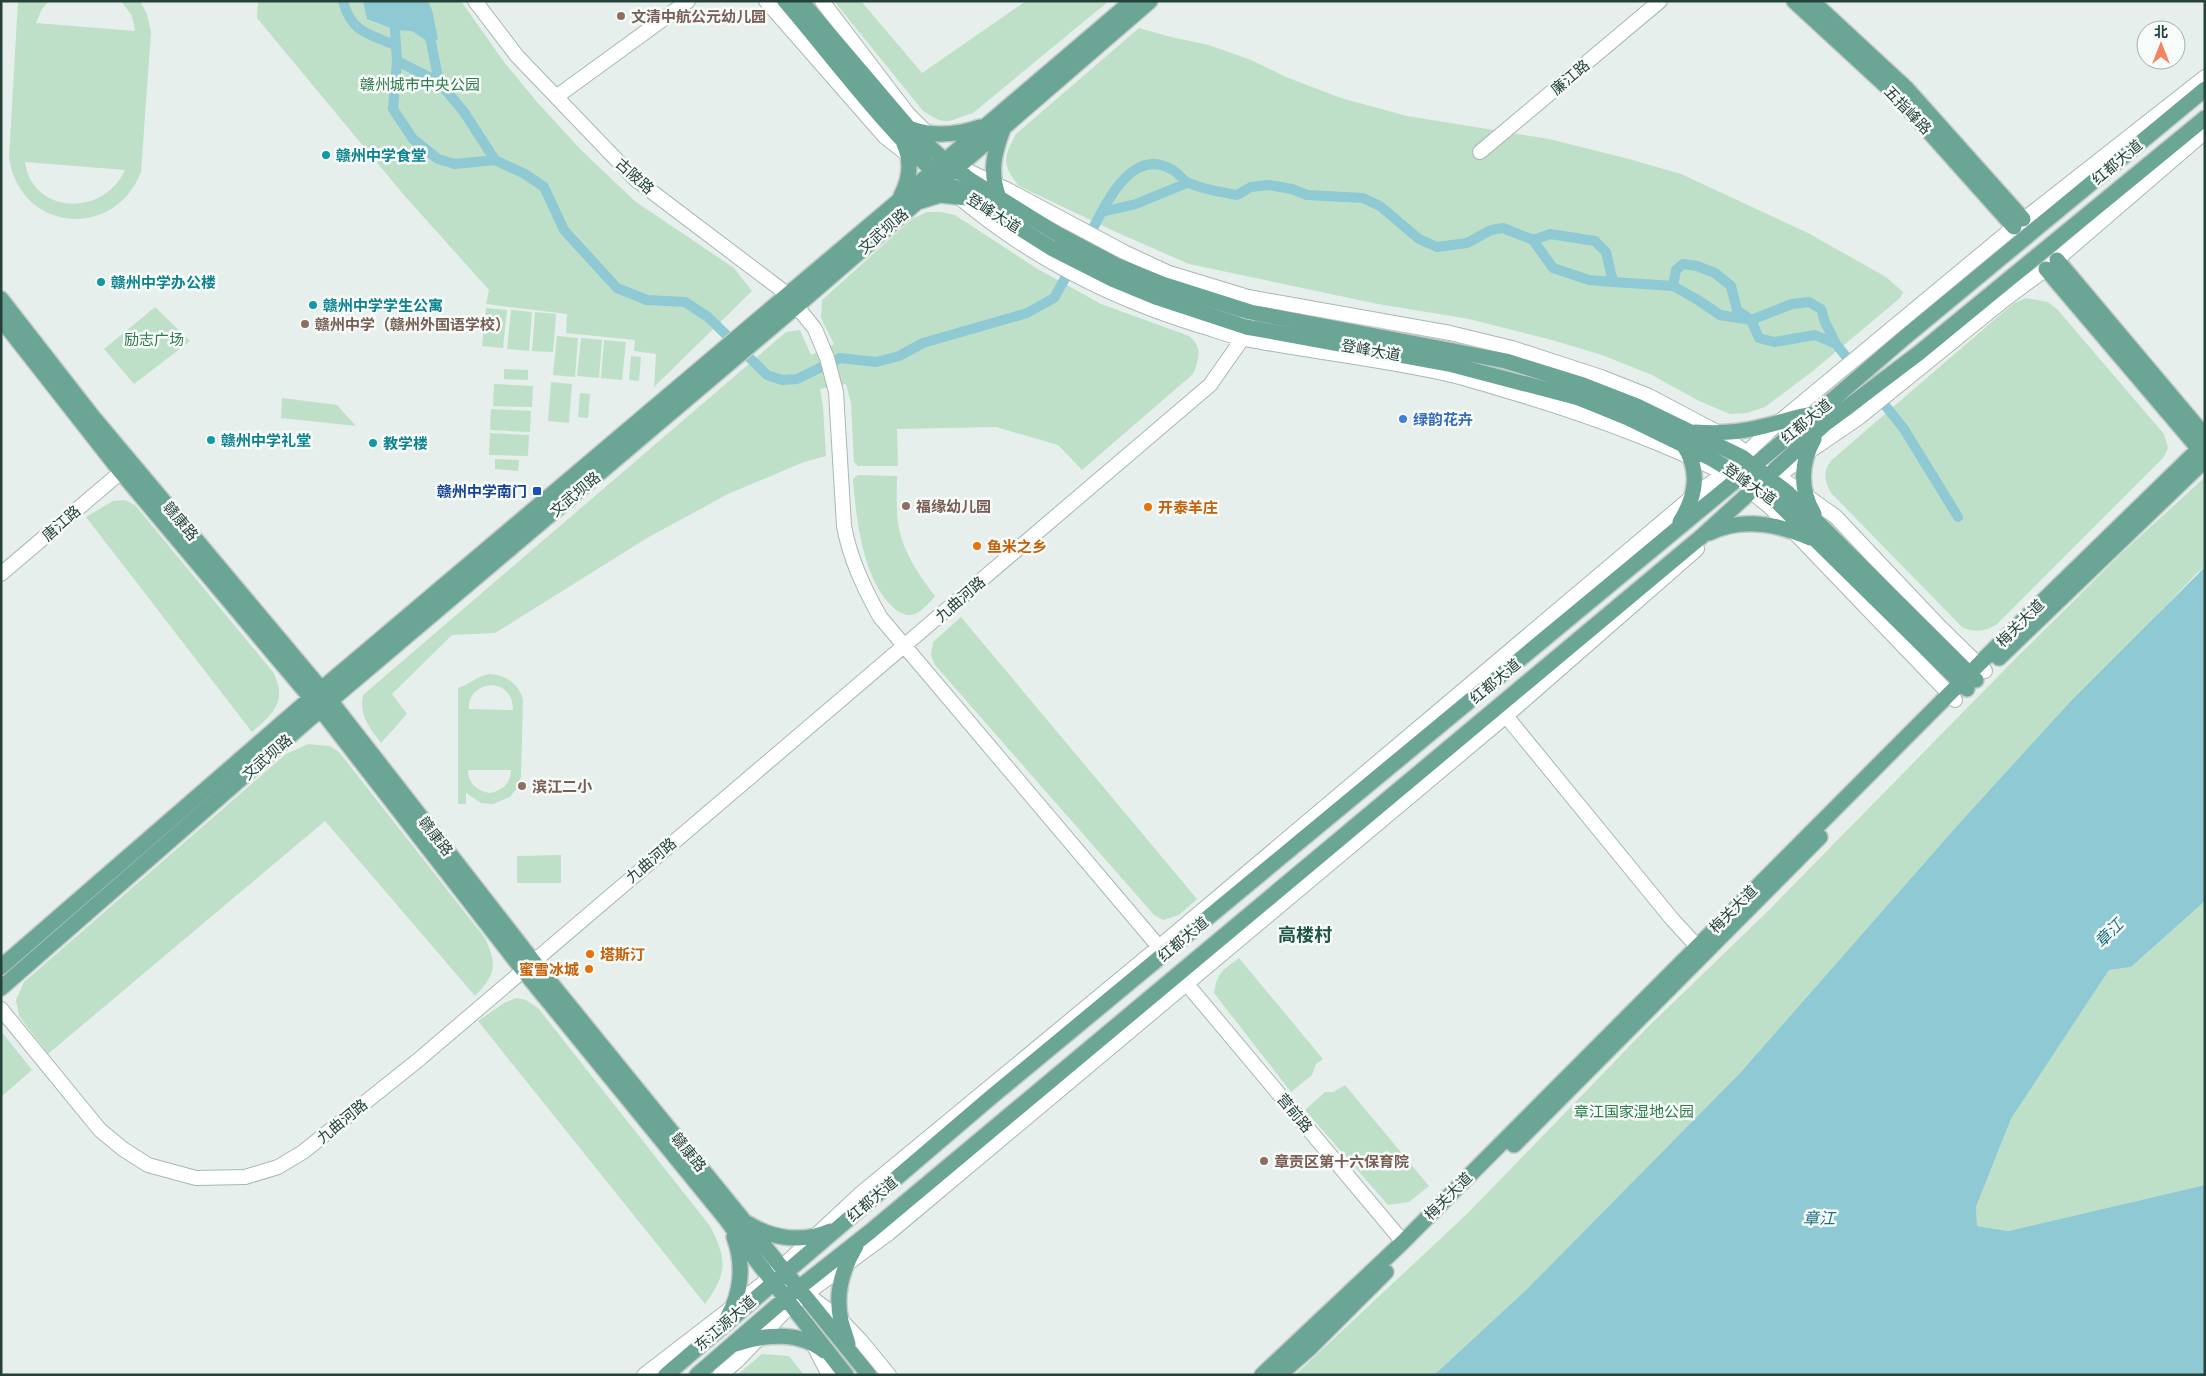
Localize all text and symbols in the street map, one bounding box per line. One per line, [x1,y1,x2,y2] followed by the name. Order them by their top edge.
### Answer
[631,7,766,26] place label: 文清中航公元幼儿园
[615,10,627,22] marker: 文清中航公元幼儿园
[2136,20,2186,70] north arrow
[2154,23,2168,41] text: 北
[1547,55,1593,99] street label: 廉江路
[360,75,480,94] park label: 赣州城市中央公园
[1880,82,1936,138] street label: 五指峰路
[2088,135,2146,189] street label: 红都大道
[336,146,426,165] place label: 赣州中学食堂
[320,149,332,161] marker: 赣州中学食堂
[612,154,658,198] street label: 古陂路
[964,189,1024,237] street label: 登峰大道
[854,204,912,258] street label: 文武坝路
[111,273,216,292] place label: 赣州中学办公楼
[95,276,107,288] marker: 赣州中学办公楼
[323,296,443,315] place label: 赣州中学学生公寓
[307,299,319,311] marker: 赣州中学学生公寓
[315,315,510,334] place label: 赣州中学（赣州外国语学校）
[299,318,311,330] marker: 赣州中学（赣州外国语学校）
[124,330,184,349] park label: 励志广场
[1340,335,1402,365] street label: 登峰大道
[1777,395,1835,447] street label: 红都大道
[1413,410,1473,429] place label: 绿韵花卉
[1397,413,1409,425] marker: 绿韵花卉
[221,431,311,450] place label: 赣州中学礼堂
[205,434,217,446] marker: 赣州中学礼堂
[383,434,428,453] place label: 教学楼
[367,437,379,449] marker: 教学楼
[1720,459,1780,509] street label: 登峰大道
[546,467,604,521] street label: 文武坝路
[437,482,527,501] place label: 赣州中学南门
[531,485,543,497] marker: 赣州中学南门
[916,497,991,516] place label: 福缘幼儿园
[159,498,203,544] street label: 赣康路
[1158,498,1218,517] place label: 开泰羊庄
[900,500,912,512] marker: 福缘幼儿园
[38,501,84,545] street label: 唐江路
[1142,501,1154,513] marker: 开泰羊庄
[987,537,1047,556] place label: 鱼米之乡
[971,540,983,552] marker: 鱼米之乡
[931,572,989,626] street label: 九曲河路
[1992,595,2048,651] street label: 梅关大道
[1466,654,1524,708] street label: 红都大道
[238,730,296,784] street label: 文武坝路
[532,777,593,796] place label: 滨江二小
[516,780,528,792] marker: 滨江二小
[415,812,457,860] street label: 赣康路
[622,833,680,887] street label: 九曲河路
[1705,881,1761,937] street label: 梅关大道
[1154,912,1212,966] street label: 红都大道
[2091,914,2128,951] water label: 章江
[1278,924,1332,946] district label: 高楼村
[600,945,645,964] place label: 塔斯汀
[584,948,596,960] marker: 塔斯汀
[519,960,579,979] place label: 蜜雪冰城
[583,963,595,975] marker: 蜜雪冰城
[1273,1090,1317,1136] street label: 营前路
[313,1095,371,1147] street label: 九曲河路
[1574,1102,1694,1121] park label: 章江国家湿地公园
[667,1129,711,1175] street label: 赣康路
[1274,1152,1409,1171] place label: 章贡区第十六保育院
[1258,1155,1270,1167] marker: 章贡区第十六保育院
[1420,1168,1476,1224] street label: 梅关大道
[843,1172,901,1226] street label: 红都大道
[1803,1209,1837,1228] water label: 章江
[690,1291,760,1355] street label: 东江源大道

